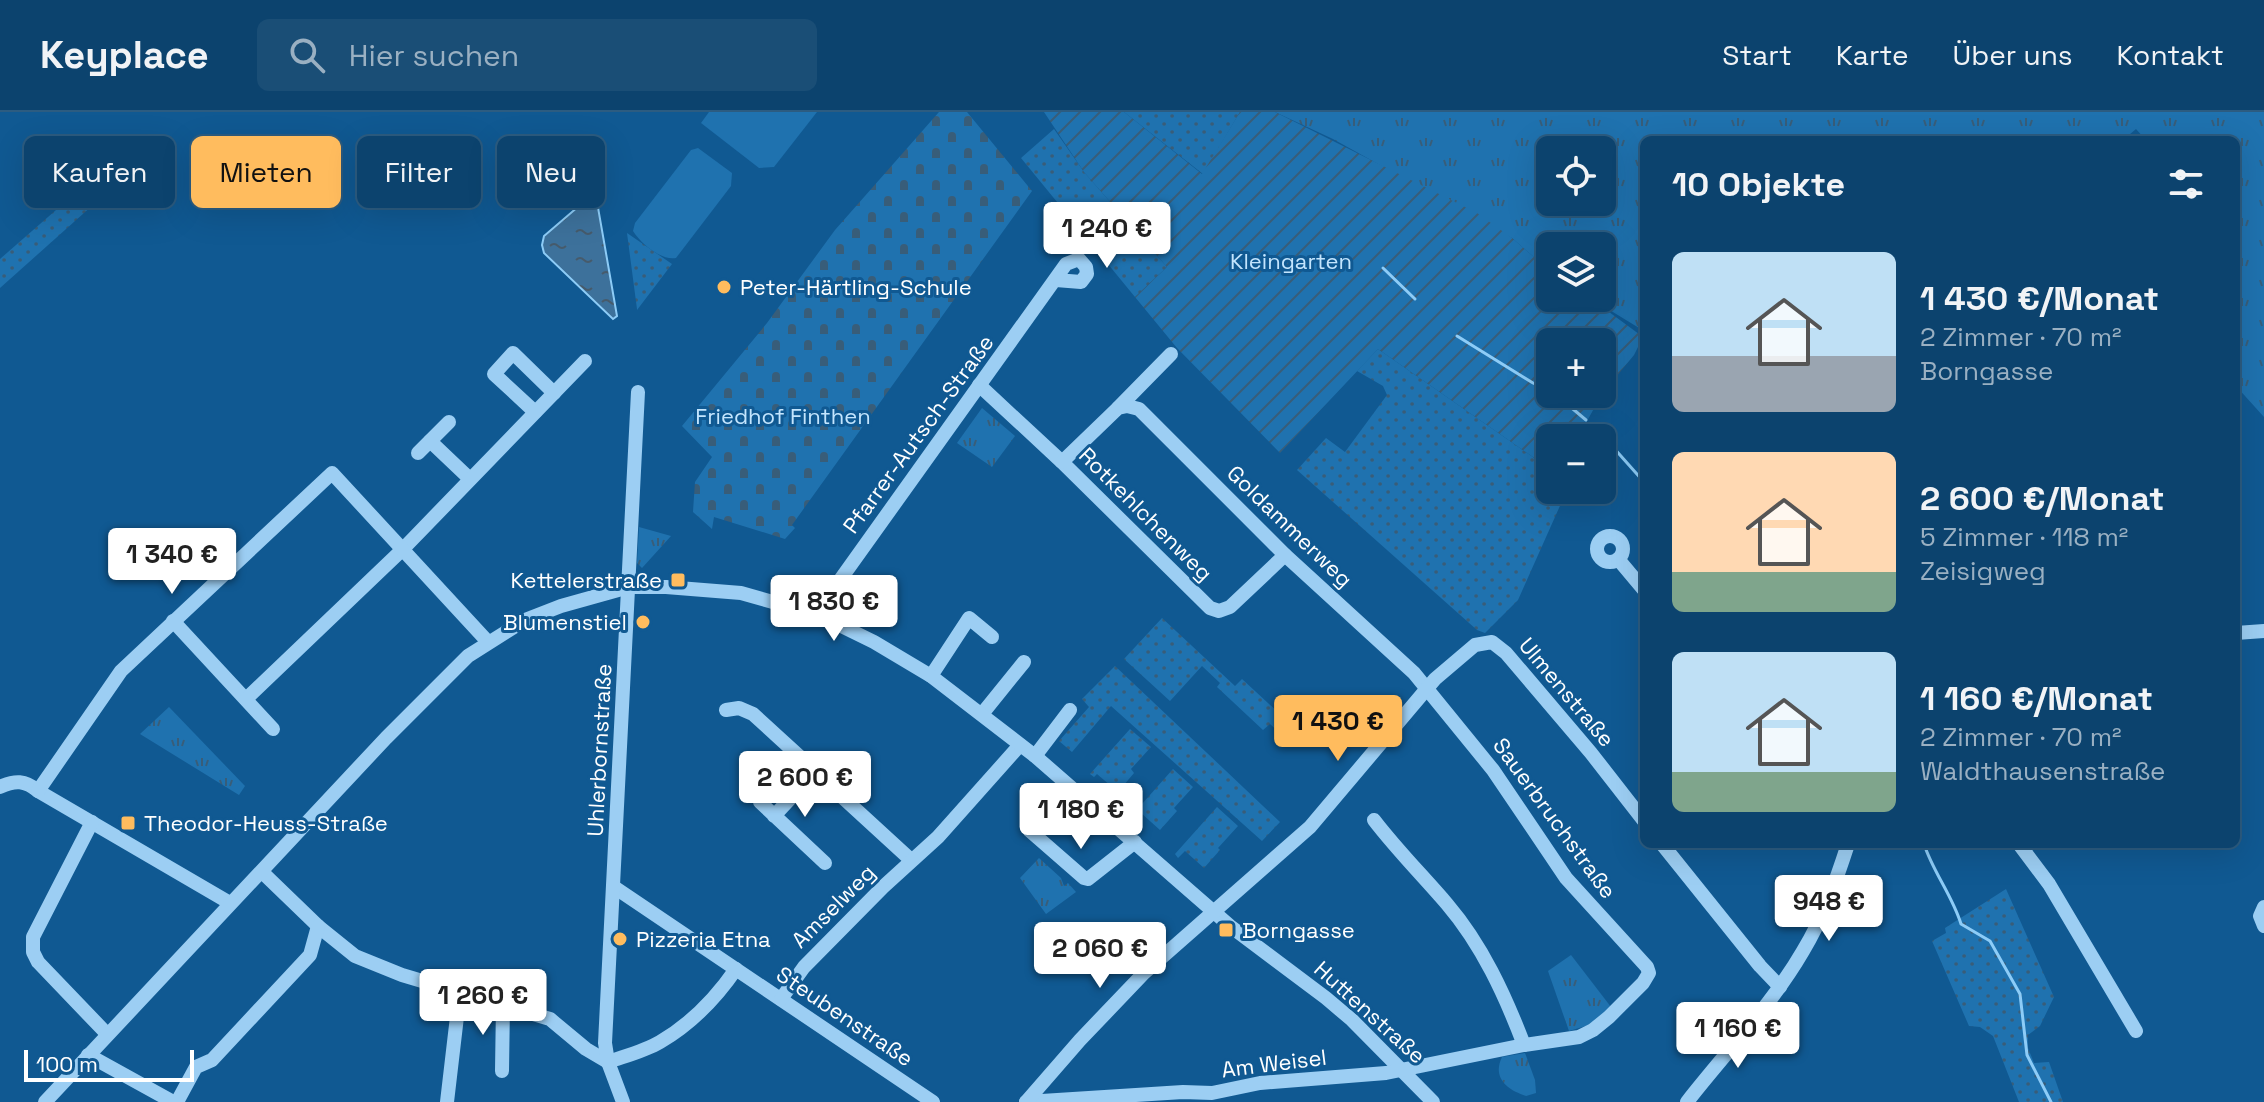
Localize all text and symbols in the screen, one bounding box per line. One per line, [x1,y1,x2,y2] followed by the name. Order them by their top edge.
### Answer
[257,19,817,91] search box
[40,31,209,79] text: Keyplace
[285,33,329,77] icon: search
[349,36,519,75] text: Hier suchen
[1722,37,1792,73] text: Start
[1836,37,1908,73] text: Karte
[1952,37,2073,73] text: Über uns
[2117,37,2224,73] text: Kontakt
[24,136,175,208] chip: Kaufen
[191,136,341,208] chip: Mieten
[357,136,481,208] chip: Filter
[497,136,605,208] chip: Neu
[1536,136,1616,504] map controls
[1536,136,1616,216] button: locate
[2164,162,2208,206] icon: filters
[1672,163,1845,206] text: 10 Objekte
[1033,202,1181,270] pin: 1 240 €
[1061,211,1153,245] text: 1 240 €
[1536,232,1616,312] button: layers
[1230,247,1352,275] park label: Kleingarten
[740,273,972,301] place label: Peter-Härtling-Schule
[1920,277,2159,320] text: 1 430 €/Monat
[715,278,733,296] marker: Peter-Härtling-Schule
[1736,284,1832,380] icon: home
[1920,320,2122,354] text: 2 Zimmer · 70 m²
[1536,328,1616,408] button: +
[836,329,1000,539] street label: Pfarrer-Autsch-Straße
[1920,354,2053,388] text: Borngasse
[695,402,871,430] park label: Friedhof Finthen
[1536,424,1616,504] button: −
[1073,441,1219,587] street label: Rotkehlchenweg
[1221,459,1359,593] street label: Goldammerweg
[1920,477,2164,520] text: 2 600 €/Monat
[1736,484,1832,580] icon: home
[1920,520,2128,554] text: 5 Zimmer · 118 m²
[98,528,246,596] pin: 1 340 €
[126,537,218,571] text: 1 340 €
[1920,554,2046,588] text: Zeisigweg
[510,566,662,594] place label: Kettelerstraße
[669,571,687,589] marker: Kettelerstraße
[760,575,908,643] pin: 1 830 €
[789,584,879,618] text: 1 830 €
[503,608,627,636] place label: Blumenstiel
[634,613,652,631] marker: Blumenstiel
[1513,632,1621,752] street label: Ulmenstraße
[580,663,618,837] street label: Uhlerbornstraße
[1920,677,2153,720] text: 1 160 €/Monat
[1736,684,1832,780] icon: home
[1264,695,1412,763] pin: 1 430 €
[1292,704,1384,738] text: 1 430 €
[1920,720,2122,754] text: 2 Zimmer · 70 m²
[1487,732,1623,904] street label: Sauerbruchstraße
[731,751,879,819] pin: 2 600 €
[1920,754,2165,788] text: Waldthausenstraße
[757,760,853,794] text: 2 600 €
[1007,783,1155,851] pin: 1 180 €
[1038,792,1124,826] text: 1 180 €
[144,809,388,837] place label: Theodor-Heuss-Straße
[119,814,137,832] marker: Theodor-Heuss-Straße
[785,858,881,954] street label: Amselweg
[1773,875,1885,943] pin: 948 €
[1793,884,1865,918] text: 948 €
[1242,916,1355,944] place label: Borngasse
[1217,921,1235,939] marker: Borngasse
[1026,922,1174,990] pin: 2 060 €
[636,925,771,953] place label: Pizzeria Etna
[611,930,629,948] marker: Pizzeria Etna
[1052,931,1148,965] text: 2 060 €
[1308,955,1432,1069] street label: Huttenstraße
[771,960,919,1072] street label: Steubenstraße
[409,969,557,1037] pin: 1 260 €
[438,978,528,1012] text: 1 260 €
[1664,1002,1812,1070] pin: 1 160 €
[1694,1011,1782,1045] text: 1 160 €
[1220,1043,1328,1083] street label: Am Weisel
[24,1046,194,1082] scale bar
[36,1050,98,1078] text: 100 m

